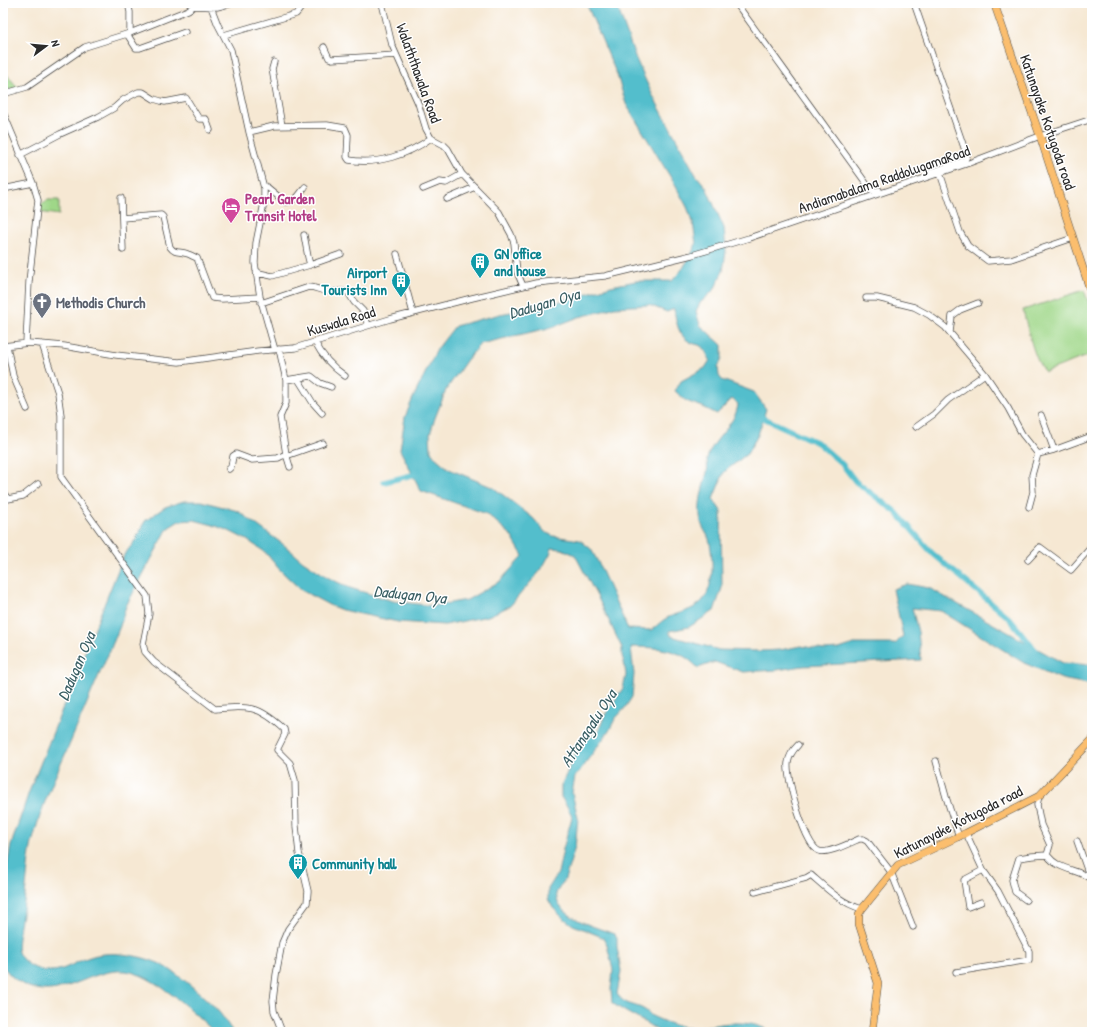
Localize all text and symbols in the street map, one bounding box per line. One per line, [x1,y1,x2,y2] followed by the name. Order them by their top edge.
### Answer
[391,20,447,126] street label: Walaththawala Road
[26,26,66,66] north arrow
[48,38,63,48] text: N
[1015,51,1081,193] street label: Katunayake Kotugoda road
[795,140,973,218] street label: Andiamabalama RaddolugamaRoad
[244,188,317,226] place label: Pearl Garden Transit Hotel
[220,196,242,224] hotel icon: Pearl Garden Transit Hotel
[494,243,546,281] place label: GN office and house
[469,251,491,279] building icon: GN office and house
[321,262,388,300] place label: Airport Tourists Inn
[390,270,412,298] building icon: Airport Tourists Inn
[506,282,584,324] water label: Dadugan Oya
[31,291,53,319] church icon: Methodis Church
[56,292,146,313] place label: Methodis Church
[304,301,378,341] street label: Kuswala Road
[373,579,449,609] water label: Dadugan Oya
[52,627,101,704] water label: Dadugan Oya
[555,684,622,771] water label: Attanagalu Oya
[890,780,1026,864] street label: Katunayake Kotugoda road
[287,852,309,880] building icon: Community hall
[312,853,397,875] place label: Community hall

